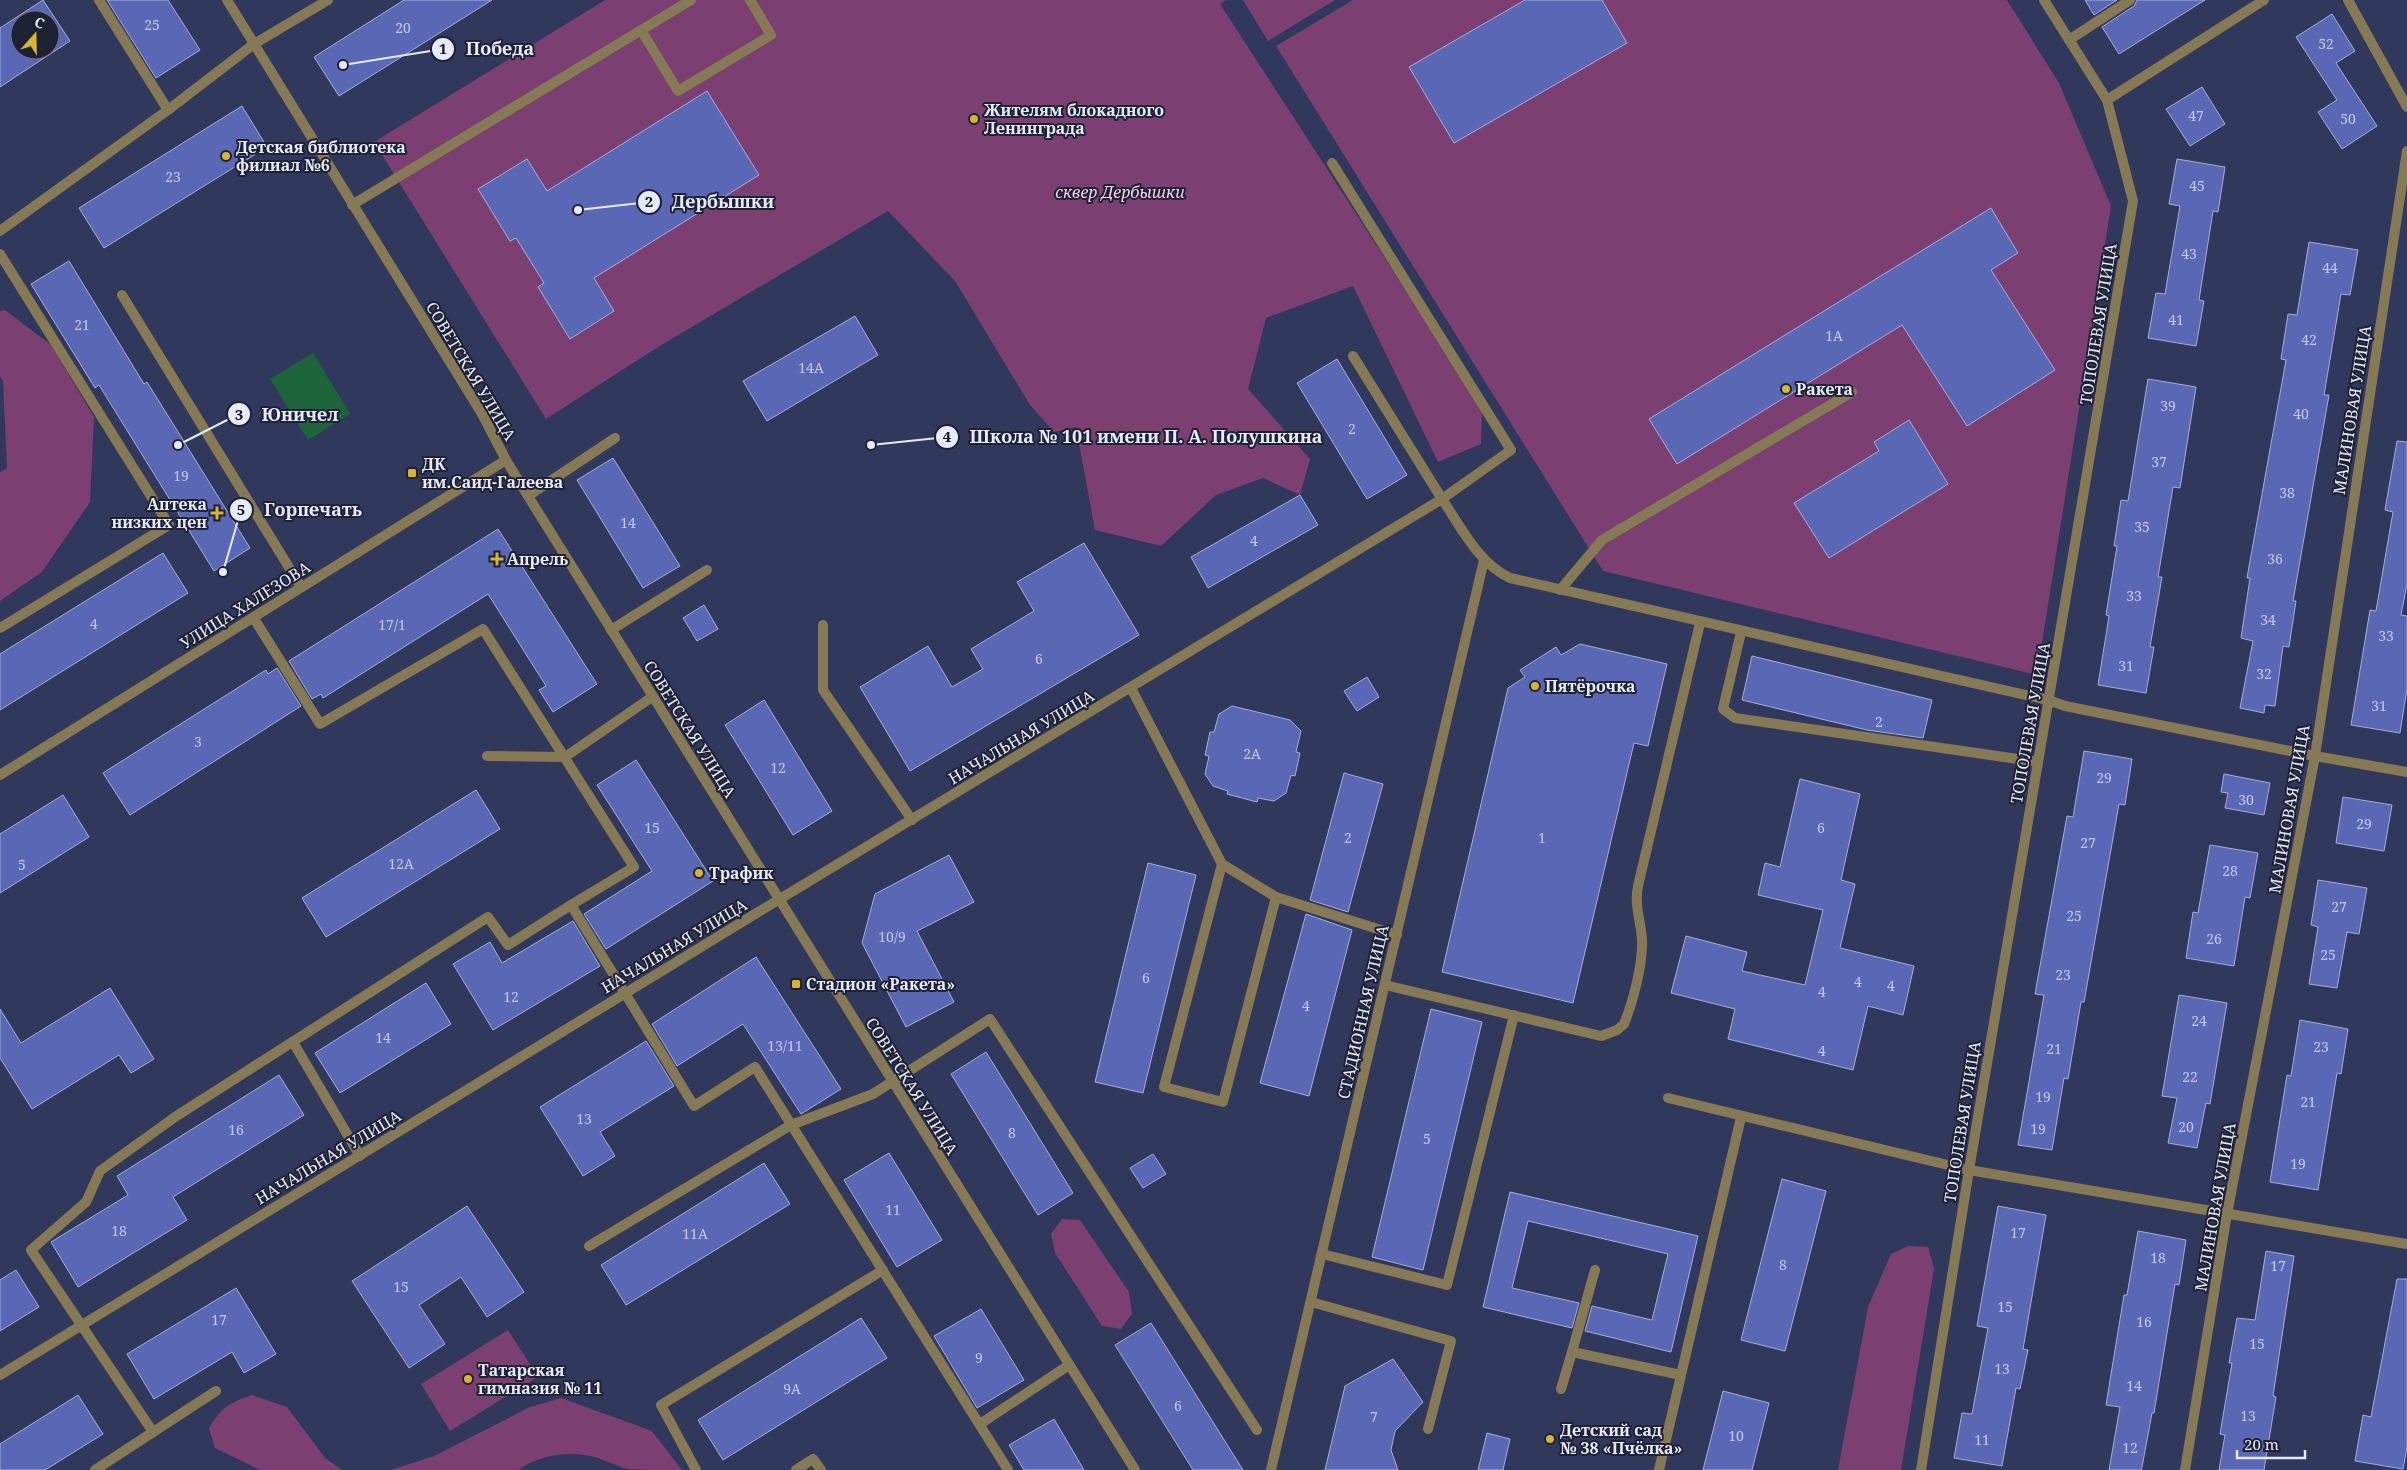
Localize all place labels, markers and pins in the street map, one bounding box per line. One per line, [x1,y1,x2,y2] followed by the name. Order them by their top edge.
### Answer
[431,32,544,65] callout: Победа
[984,99,1164,139] place label: Жителям блокадного Ленинграда
[968,113,980,125] marker: Жителям блокадного Ленинграда
[236,136,406,176] place label: Детская библиотека филиал №6
[220,150,232,162] marker: Детская библиотека филиал №6
[636,185,784,218] callout: Дербышки
[1796,378,1853,400] place label: Ракета
[1780,383,1792,395] marker: Ракета
[226,398,348,431] callout: Юничел
[934,421,1332,454] callout: Школа № 101 имени П. А. Полушкина
[422,453,563,493] place label: ДК им.Саид-Галеева
[406,467,418,479] marker: ДК им.Саид-Галеева
[111,493,207,533] place label: Аптека низких цен
[229,494,372,527] callout: Горпечать
[211,507,223,519] marker: Аптека низких цен
[507,548,568,570] place label: Апрель
[491,553,503,565] marker: Апрель
[1545,675,1636,697] place label: Пятёрочка
[1529,680,1541,692] marker: Пятёрочка
[709,862,773,884] place label: Трафик
[693,867,705,879] marker: Трафик
[806,973,955,995] place label: Стадион «Ракета»
[790,978,802,990] marker: Стадион «Ракета»
[478,1359,602,1399] place label: Татарская гимназия № 11
[462,1373,474,1385] marker: Татарская гимназия № 11
[1560,1419,1682,1459] place label: Детский сад № 38 «Пчёлка»
[1544,1433,1556,1445] marker: Детский сад № 38 «Пчёлка»

